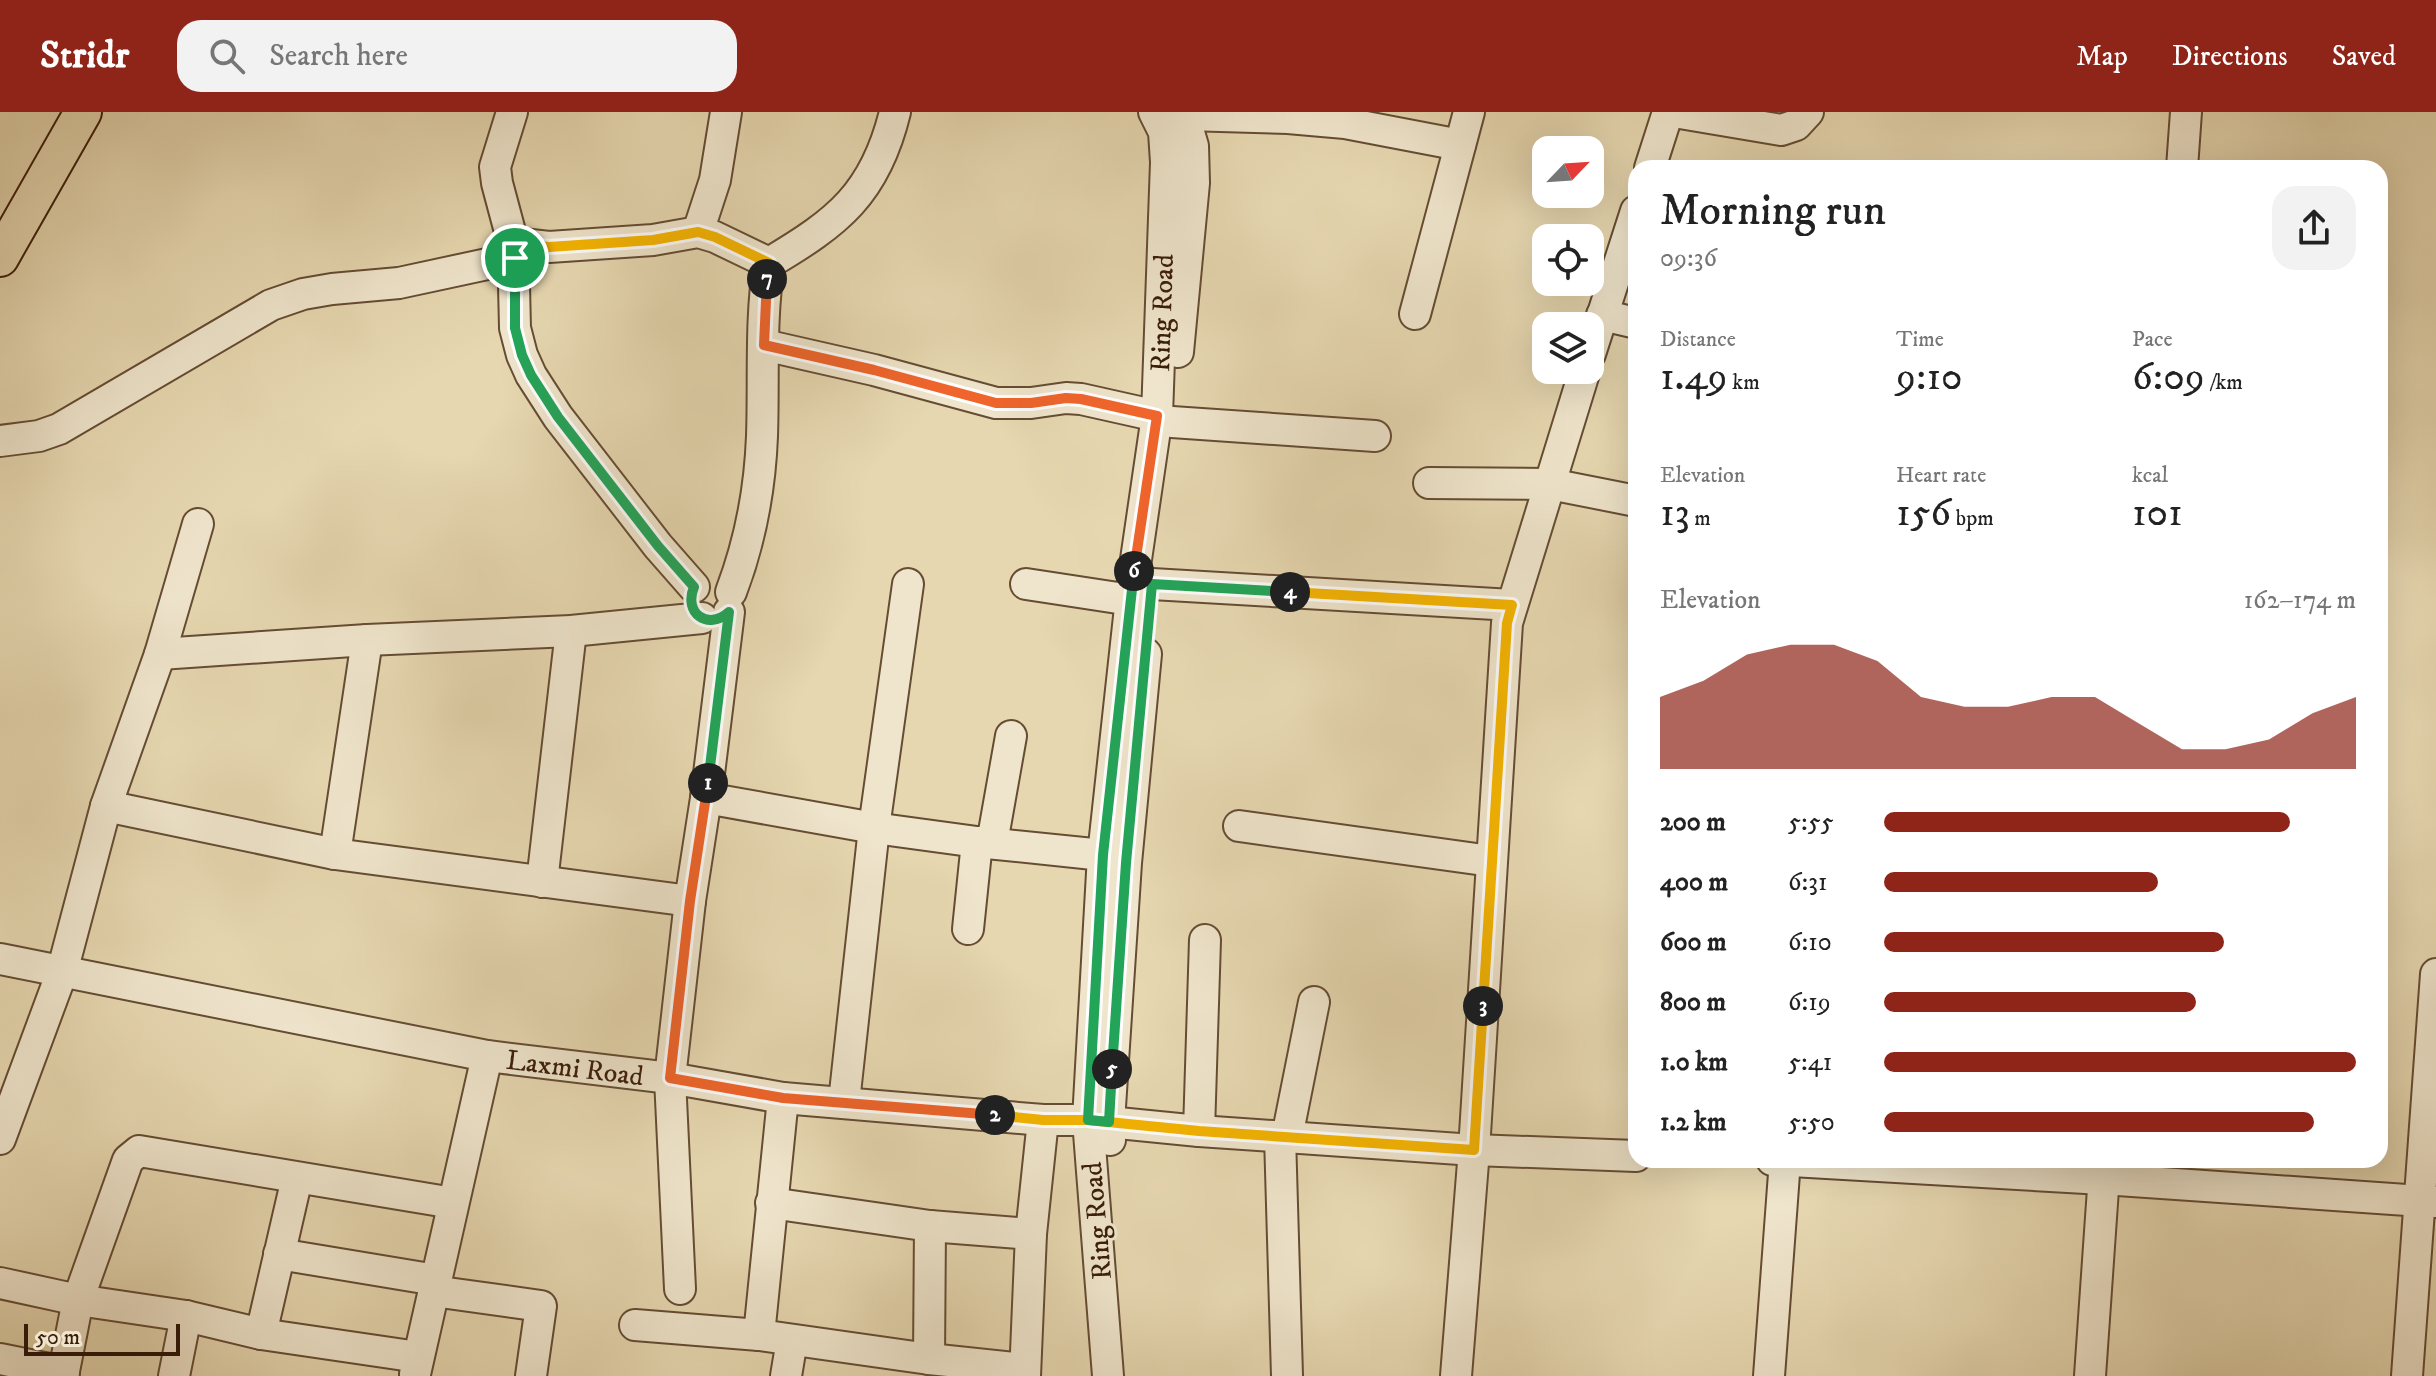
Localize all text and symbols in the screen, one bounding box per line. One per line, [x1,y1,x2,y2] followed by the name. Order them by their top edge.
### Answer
[177,20,737,92] search box
[40,32,129,80] text: Stridr
[205,34,249,78] icon: search
[269,38,408,75] text: Search here
[2076,39,2128,74] text: Map
[2172,39,2288,74] text: Directions
[2332,39,2396,74] text: Saved
[1532,136,1604,208] north arrow
[1532,136,1604,384] map controls
[1660,184,1886,239] text: Morning run
[2272,186,2356,270] button: share
[481,224,549,292] pin
[1532,224,1604,296] button: locate
[493,236,537,280] icon: arrive
[1660,242,1717,275] text: 09:36
[1143,253,1182,373] street label: Ring Road
[747,259,787,299] pin: 7
[761,265,773,292] text: 7
[1532,312,1604,384] button: layers
[1660,326,1736,353] text: Distance
[1896,326,1944,353] text: Time
[2132,326,2173,353] text: Pace
[1660,353,1728,403] text: 1.49
[1896,353,1962,403] text: 9:10
[2132,353,2205,403] text: 6:09
[1728,369,1760,396] text: km
[2205,369,2243,396] text: /km
[1660,462,1745,489] text: Elevation
[1896,462,1986,489] text: Heart rate
[2132,462,2168,489] text: kcal
[1660,489,1690,539] text: 13
[1896,489,1951,539] text: 156
[2132,489,2183,539] text: 101
[1690,505,1711,532] text: m
[1951,505,1994,532] text: bpm
[1114,551,1154,591] pin: 6
[1128,557,1140,584] text: 6
[1270,572,1310,612] pin: 4
[1284,578,1296,605] text: 4
[1660,584,1761,617] text: Elevation
[2244,584,2356,617] text: 162–174 m
[688,763,728,803] pin: 1
[704,769,712,796] text: 1
[1660,806,1726,839] text: 200 m
[1788,806,1834,839] text: 5:55
[1660,866,1728,899] text: 400 m
[1788,866,1828,899] text: 6:31
[1660,926,1727,959] text: 600 m
[1788,926,1832,959] text: 6:10
[1463,986,1503,1026] pin: 3
[1660,986,1726,1019] text: 800 m
[1788,986,1831,1019] text: 6:19
[1479,992,1487,1019] text: 3
[504,1043,645,1094] street label: Laxmi Road
[1660,1046,1728,1079] text: 1.0 km
[1788,1046,1832,1079] text: 5:41
[1092,1049,1132,1089] pin: 5
[1107,1055,1117,1082] text: 5
[975,1095,1015,1135] pin: 2
[990,1101,1000,1128] text: 2
[1660,1106,1726,1139] text: 1.2 km
[1788,1106,1835,1139] text: 5:50
[1075,1161,1120,1281] street label: Ring Road
[24,1320,180,1356] scale bar
[36,1324,80,1351] text: 50 m

